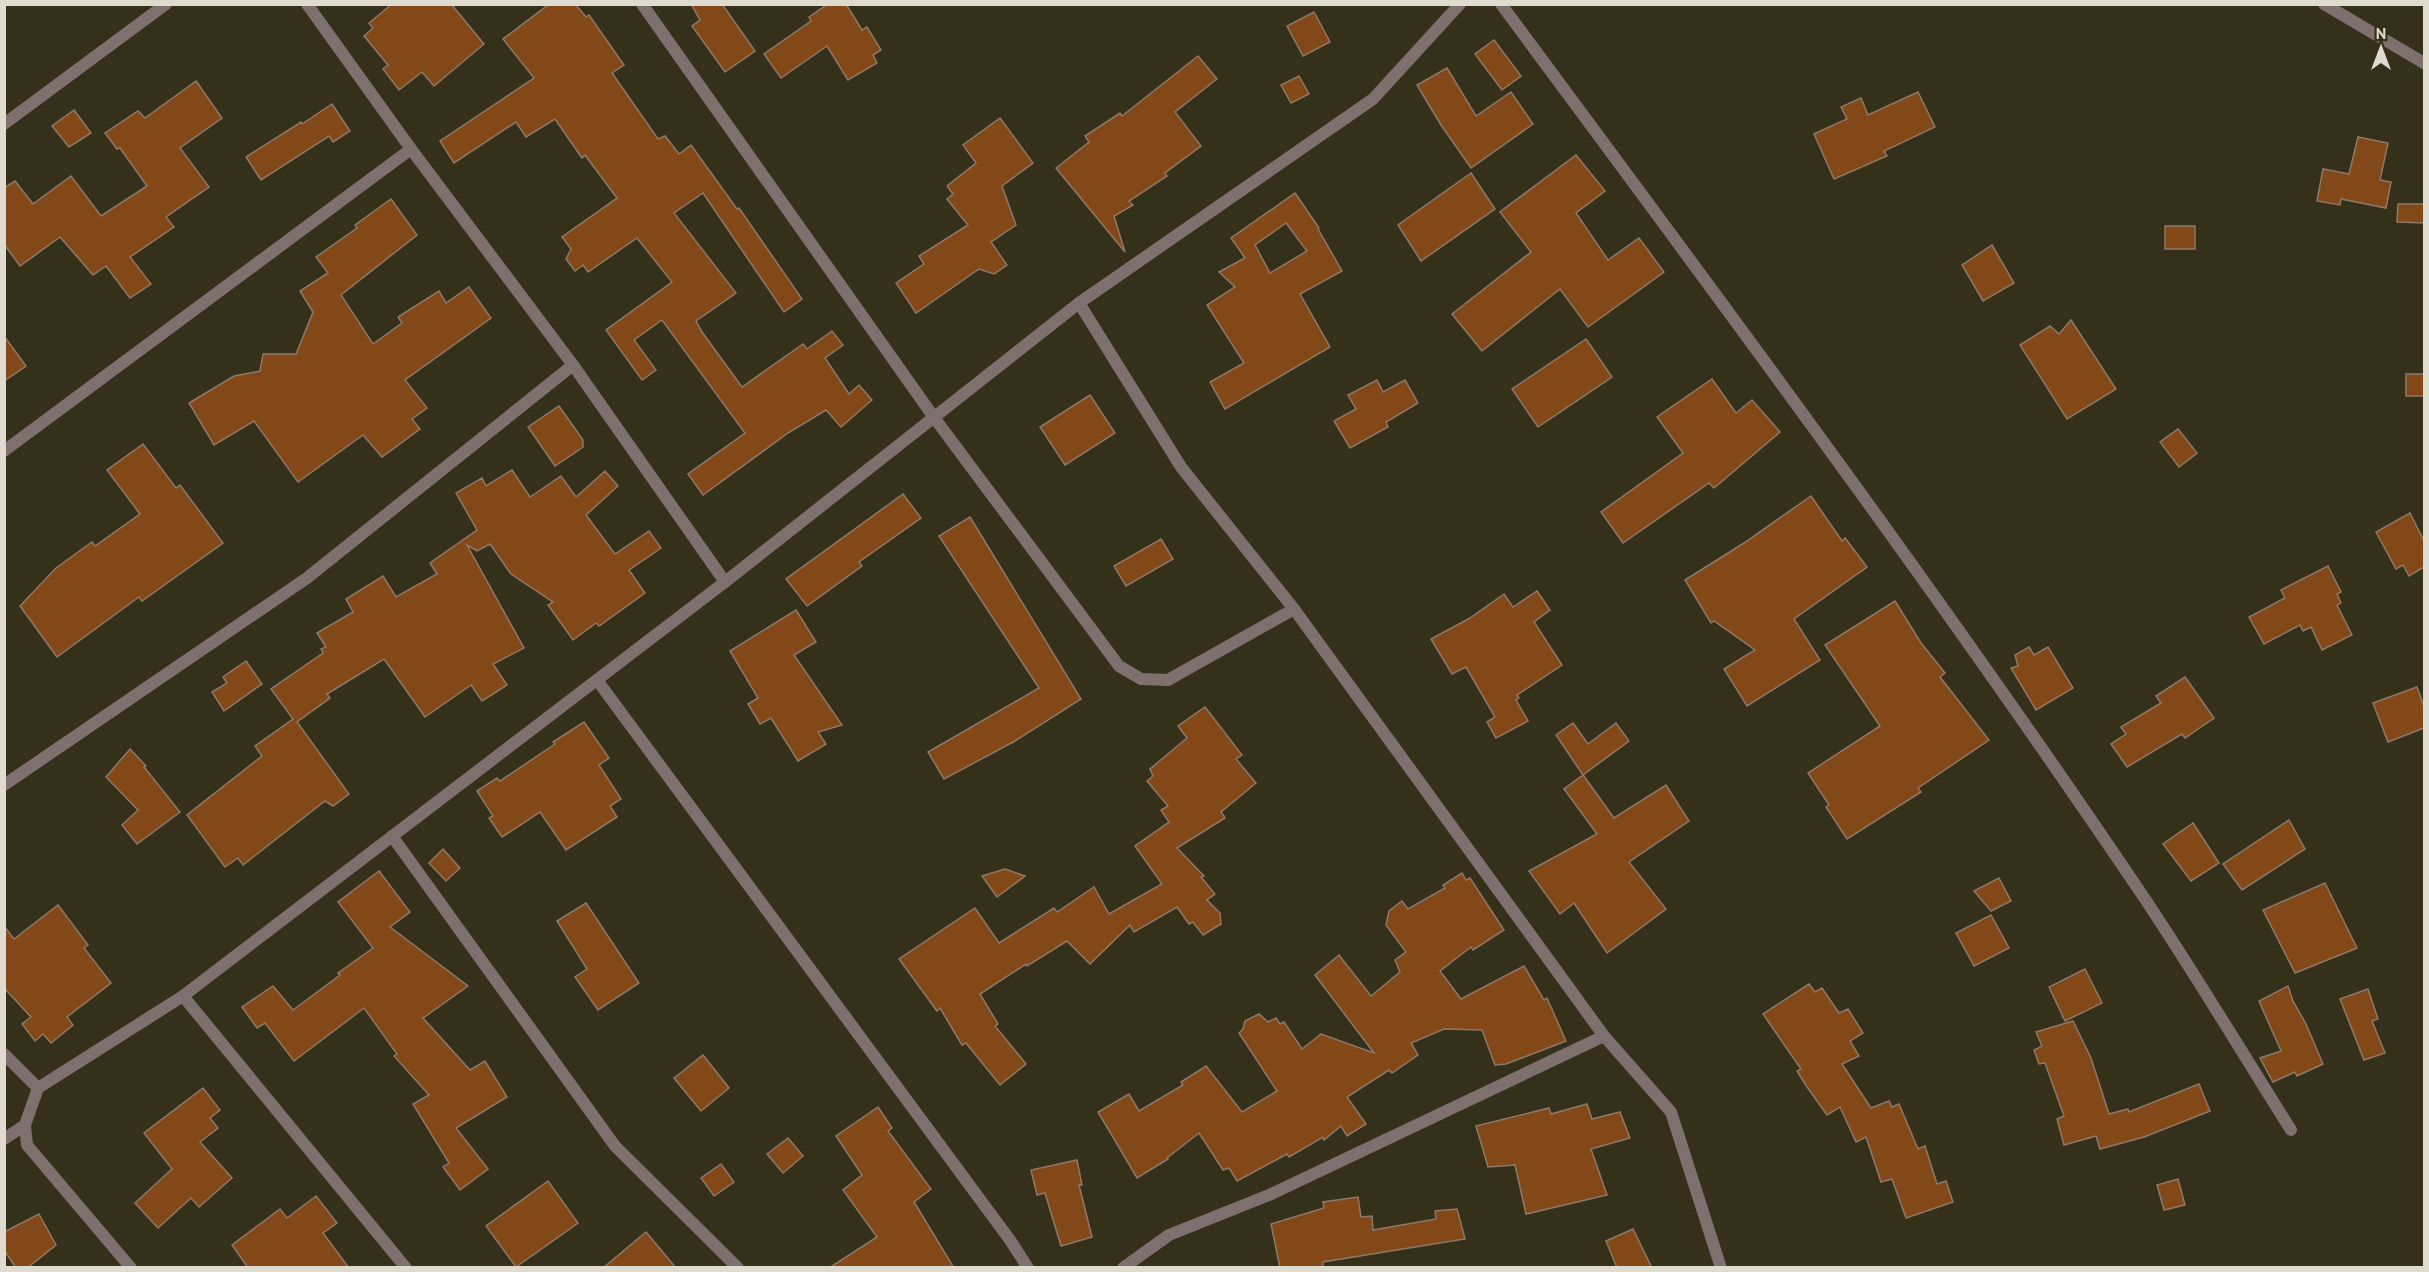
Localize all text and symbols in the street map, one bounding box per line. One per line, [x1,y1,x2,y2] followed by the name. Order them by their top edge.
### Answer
[2351,18,2411,78] north arrow
[2376,23,2386,43] text: N

